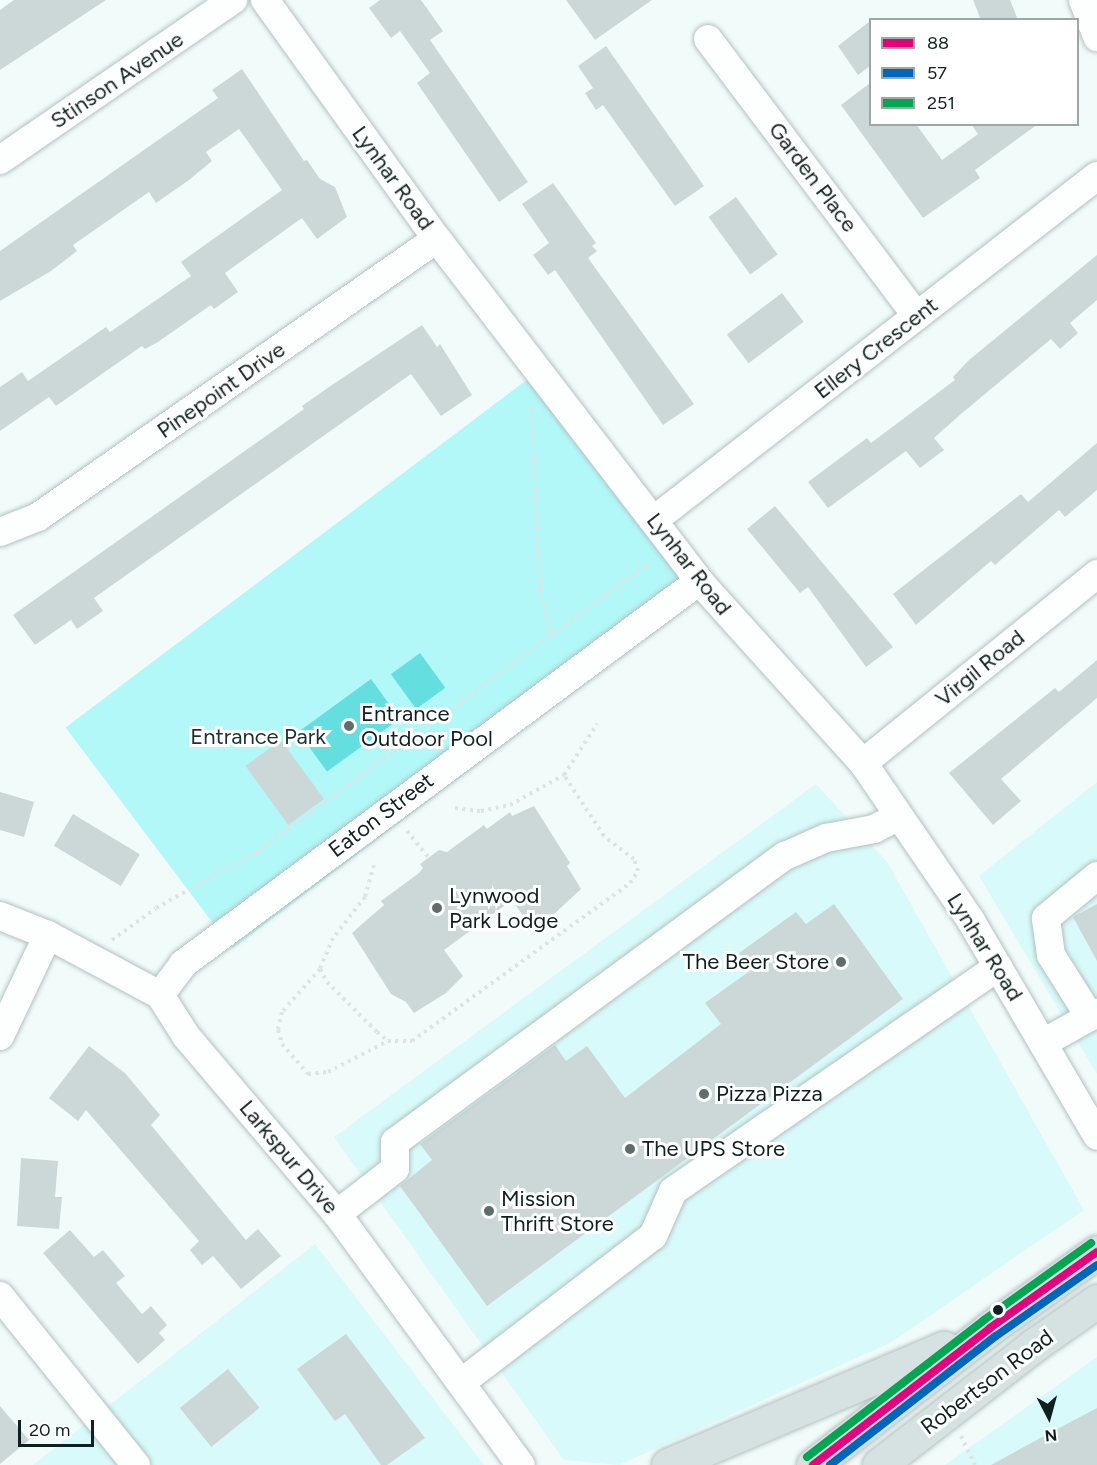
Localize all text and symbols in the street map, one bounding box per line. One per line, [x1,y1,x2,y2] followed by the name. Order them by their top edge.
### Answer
[869,18,1079,126] legend
[46,26,188,134] street label: Stinson Avenue
[927,32,949,54] text: 88
[927,62,947,84] text: 57
[927,92,955,114] text: 251
[763,117,863,237] street label: Garden Place
[346,121,440,235] street label: Lynhar Road
[809,292,943,404] street label: Ellery Crescent
[152,336,290,444] street label: Pinepoint Drive
[641,508,737,620] street label: Lynhar Road
[930,624,1030,712] street label: Virgil Road
[361,700,493,752] place label: Entrance Outdoor Pool
[342,719,356,733] marker: Entrance Outdoor Pool
[190,724,326,750] park label: Entrance Park
[323,767,439,863] street label: Eaton Street
[449,882,558,933] place label: Lynwood Park Lodge
[941,888,1029,1006] street label: Lynhar Road
[430,901,444,915] marker: Lynwood Park Lodge
[683,949,829,975] place label: The Beer Store
[834,955,848,969] marker: The Beer Store
[716,1081,823,1107] place label: Pizza Pizza
[697,1087,711,1101] marker: Pizza Pizza
[234,1095,344,1219] street label: Larkspur Drive
[642,1136,785,1162] place label: The UPS Store
[623,1142,637,1156] marker: The UPS Store
[501,1185,614,1236] place label: Mission Thrift Store
[482,1204,496,1218] marker: Mission Thrift Store
[992,1304,1004,1316] unlabelled marker
[916,1324,1058,1440] street label: Robertson Road
[1019,1387,1079,1447] north arrow
[21,1408,98,1446] scale bar
[29,1419,70,1441] text: 20 m
[1044,1425,1058,1445] text: N

